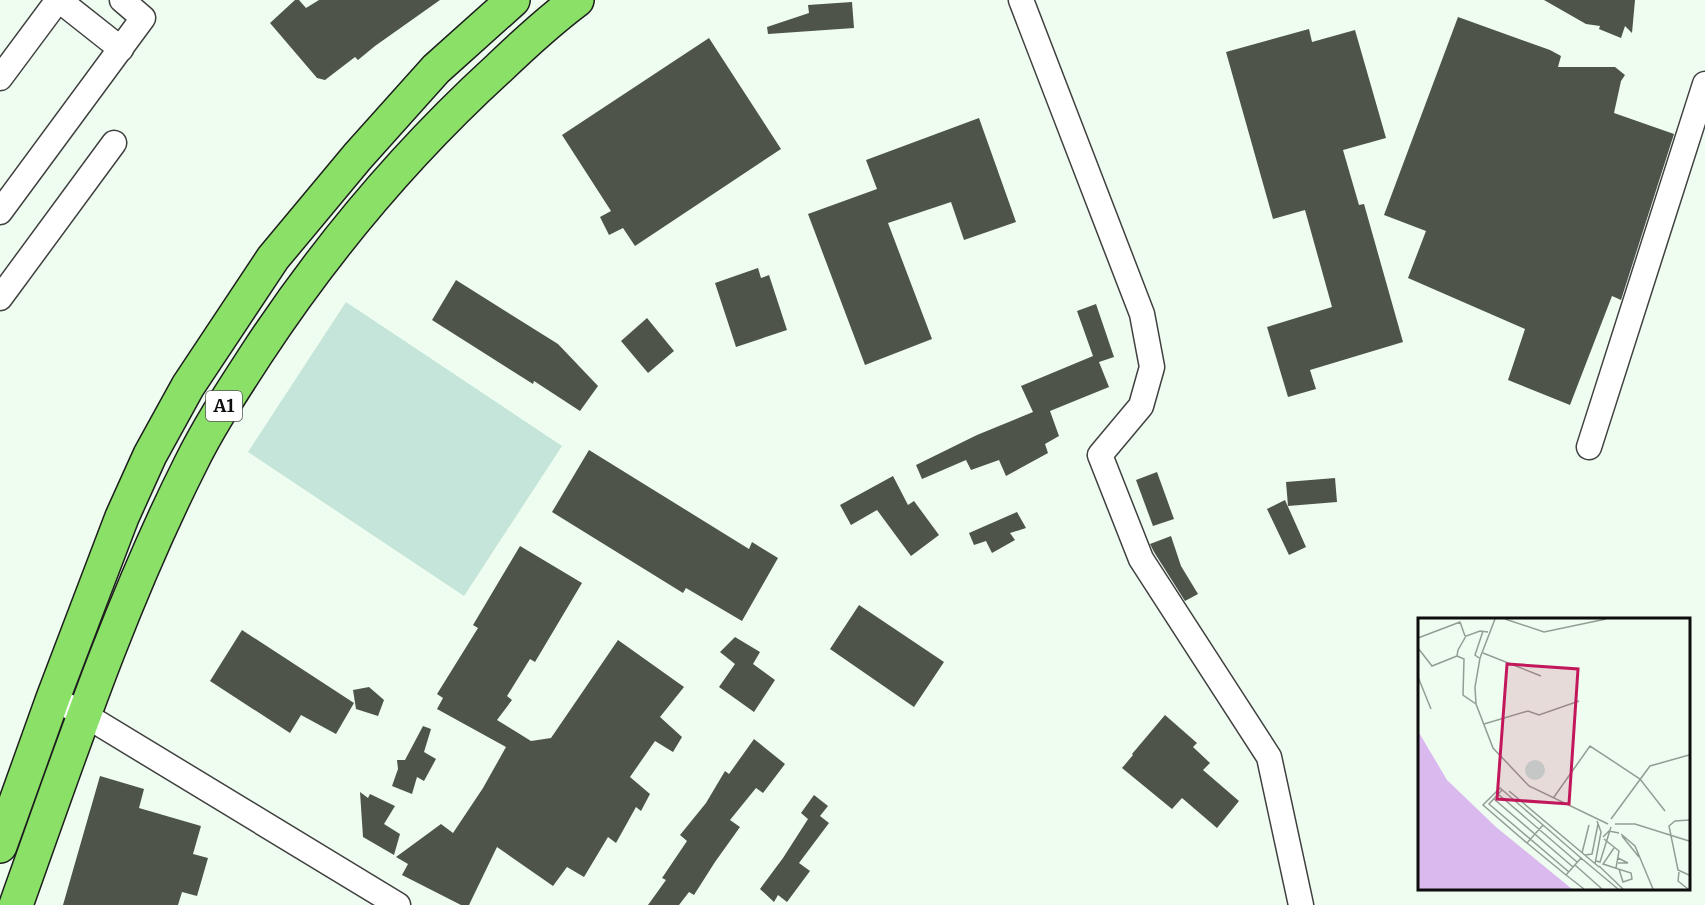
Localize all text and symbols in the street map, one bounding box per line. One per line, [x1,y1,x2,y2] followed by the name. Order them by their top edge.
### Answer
[206,391,242,421] road number: A1
[1418,618,1690,890] inset map

